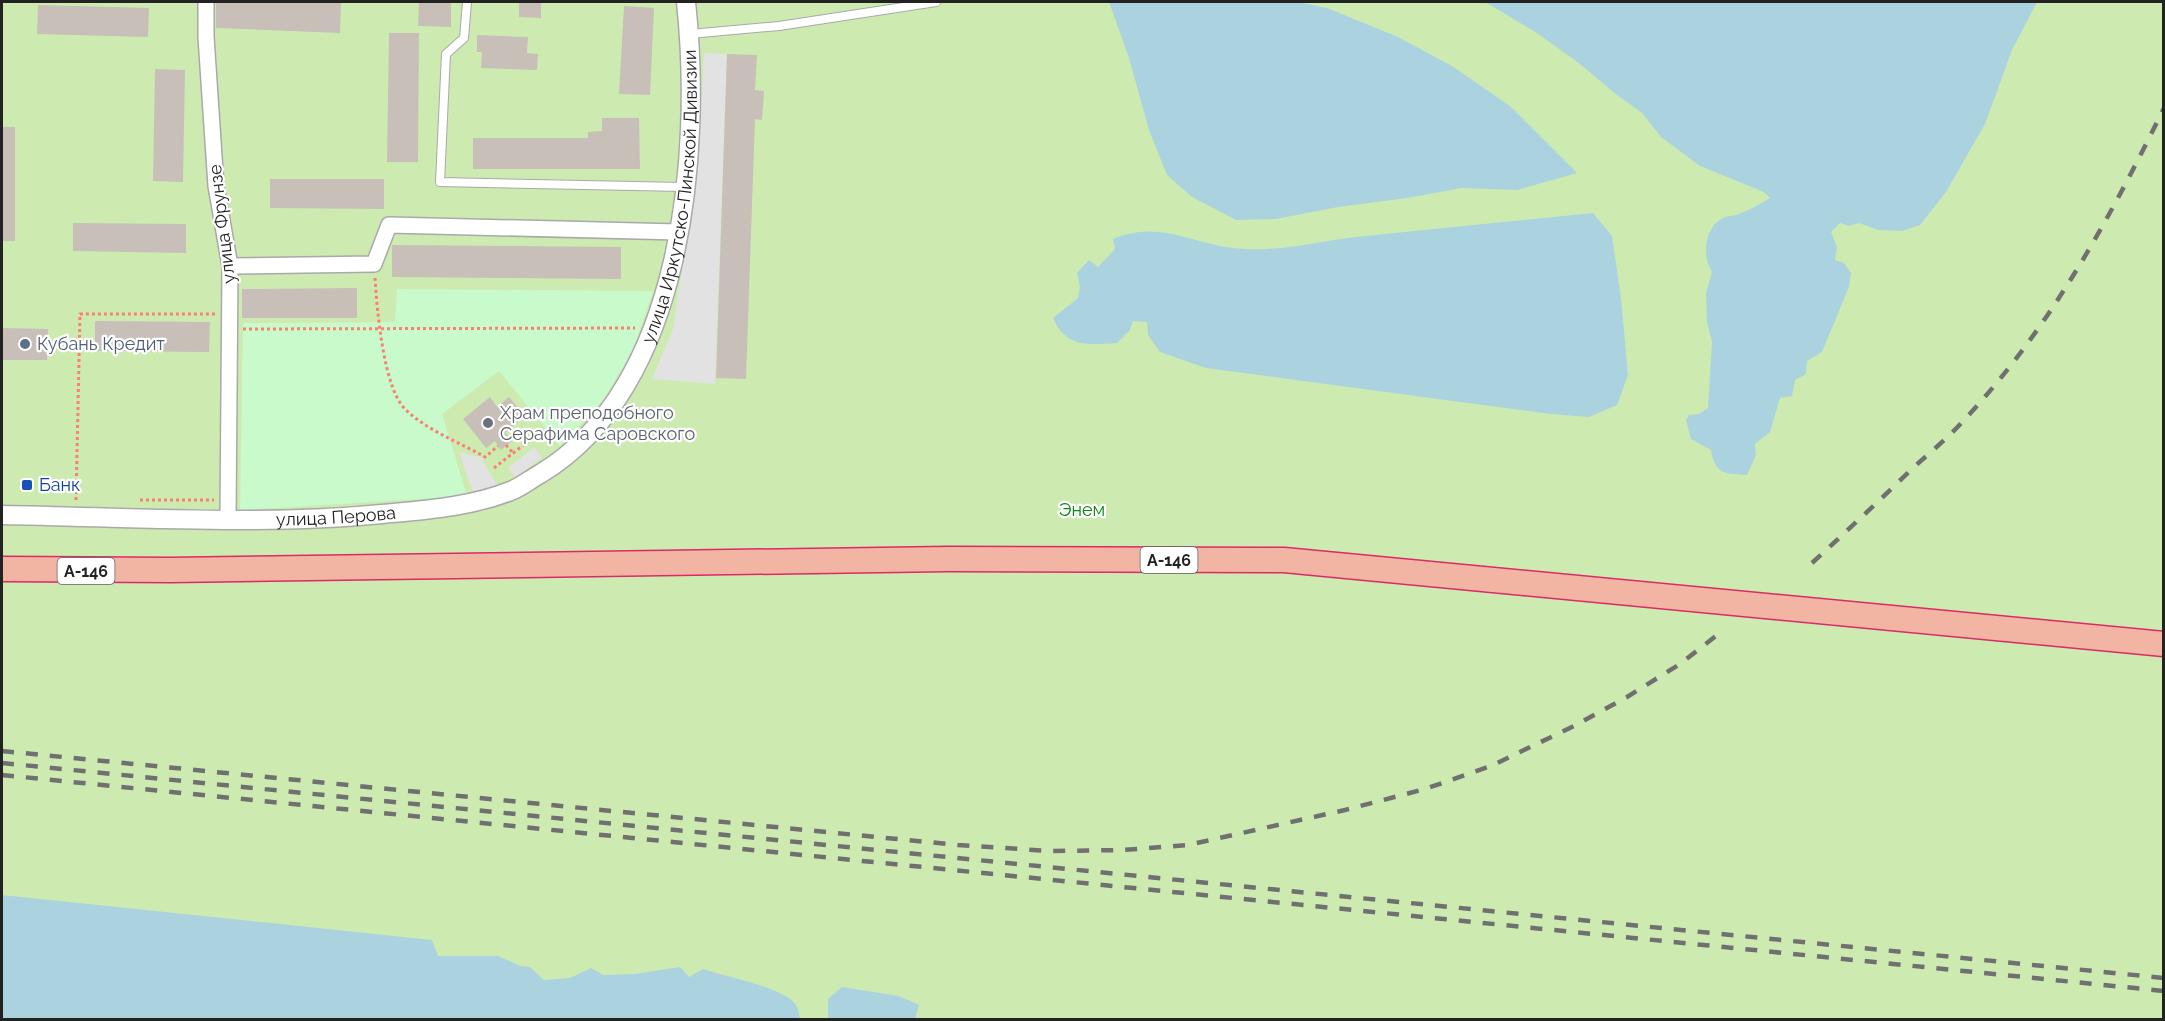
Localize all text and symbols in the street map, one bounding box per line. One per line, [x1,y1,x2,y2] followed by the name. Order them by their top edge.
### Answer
[637,49,701,346] street label: улица Иркутско-Пинской Дивизии
[204,163,239,285] street label: улица Фрунзе
[37,333,165,354] place label: Кубань Кредит
[18,337,32,351] marker: Кубань Кредит
[500,402,695,444] place label: Храм преподобного Серафима Саровского
[481,416,495,430] marker: Храм преподобного Серафима Саровского
[39,474,80,495] place label: Банк
[20,478,34,492] marker: Банк
[1059,499,1105,520] park label: Энем
[276,502,397,530] street label: улица Перова
[1140,547,1198,573] road number: А-146
[58,558,115,584] road number: А-146

